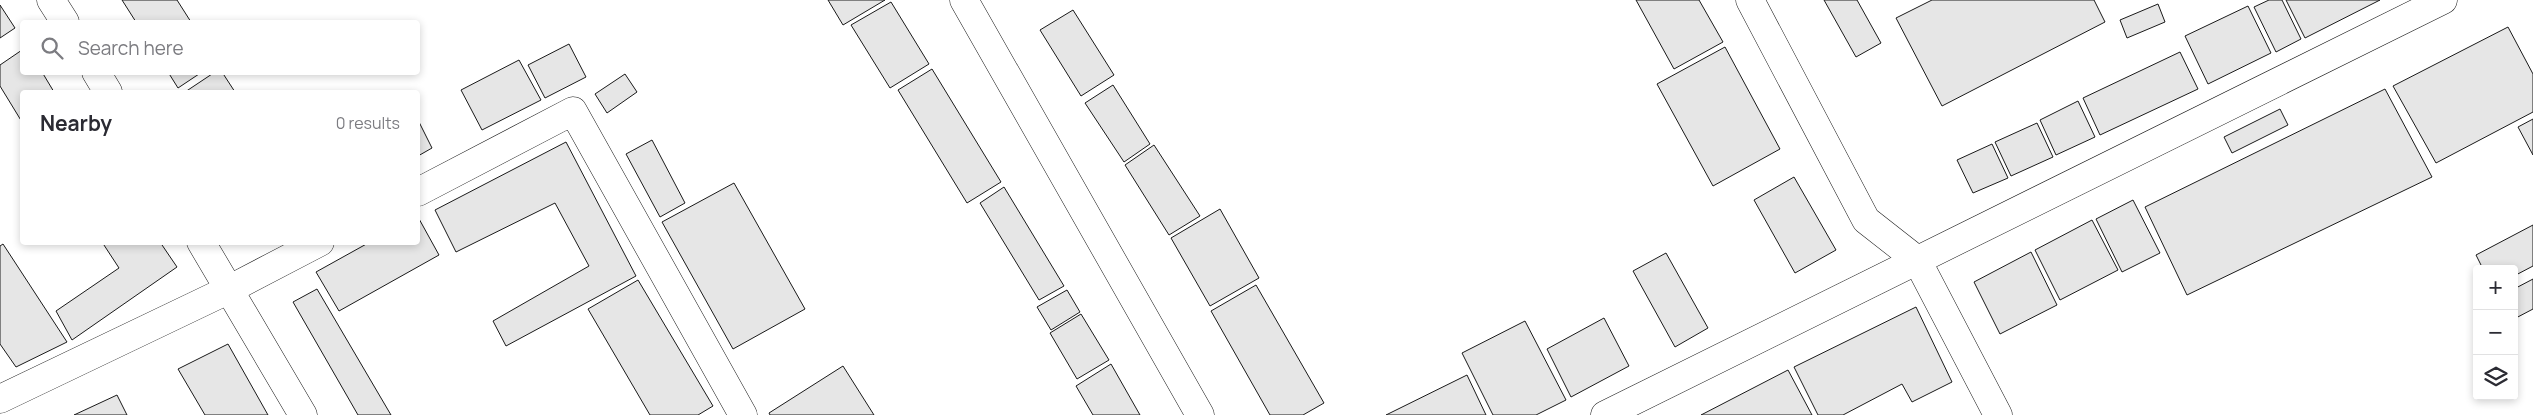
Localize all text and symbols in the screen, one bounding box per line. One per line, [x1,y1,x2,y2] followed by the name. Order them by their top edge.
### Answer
[20,20,420,75] search box
[38,34,66,62] icon: search
[78,35,184,61] text: Search here
[40,109,112,137] text: Nearby
[336,112,400,134] text: 0 results
[2473,265,2518,400] map controls
[2473,265,2518,310] button: +
[2473,310,2518,355] button: −
[2473,355,2518,400] button: layers

